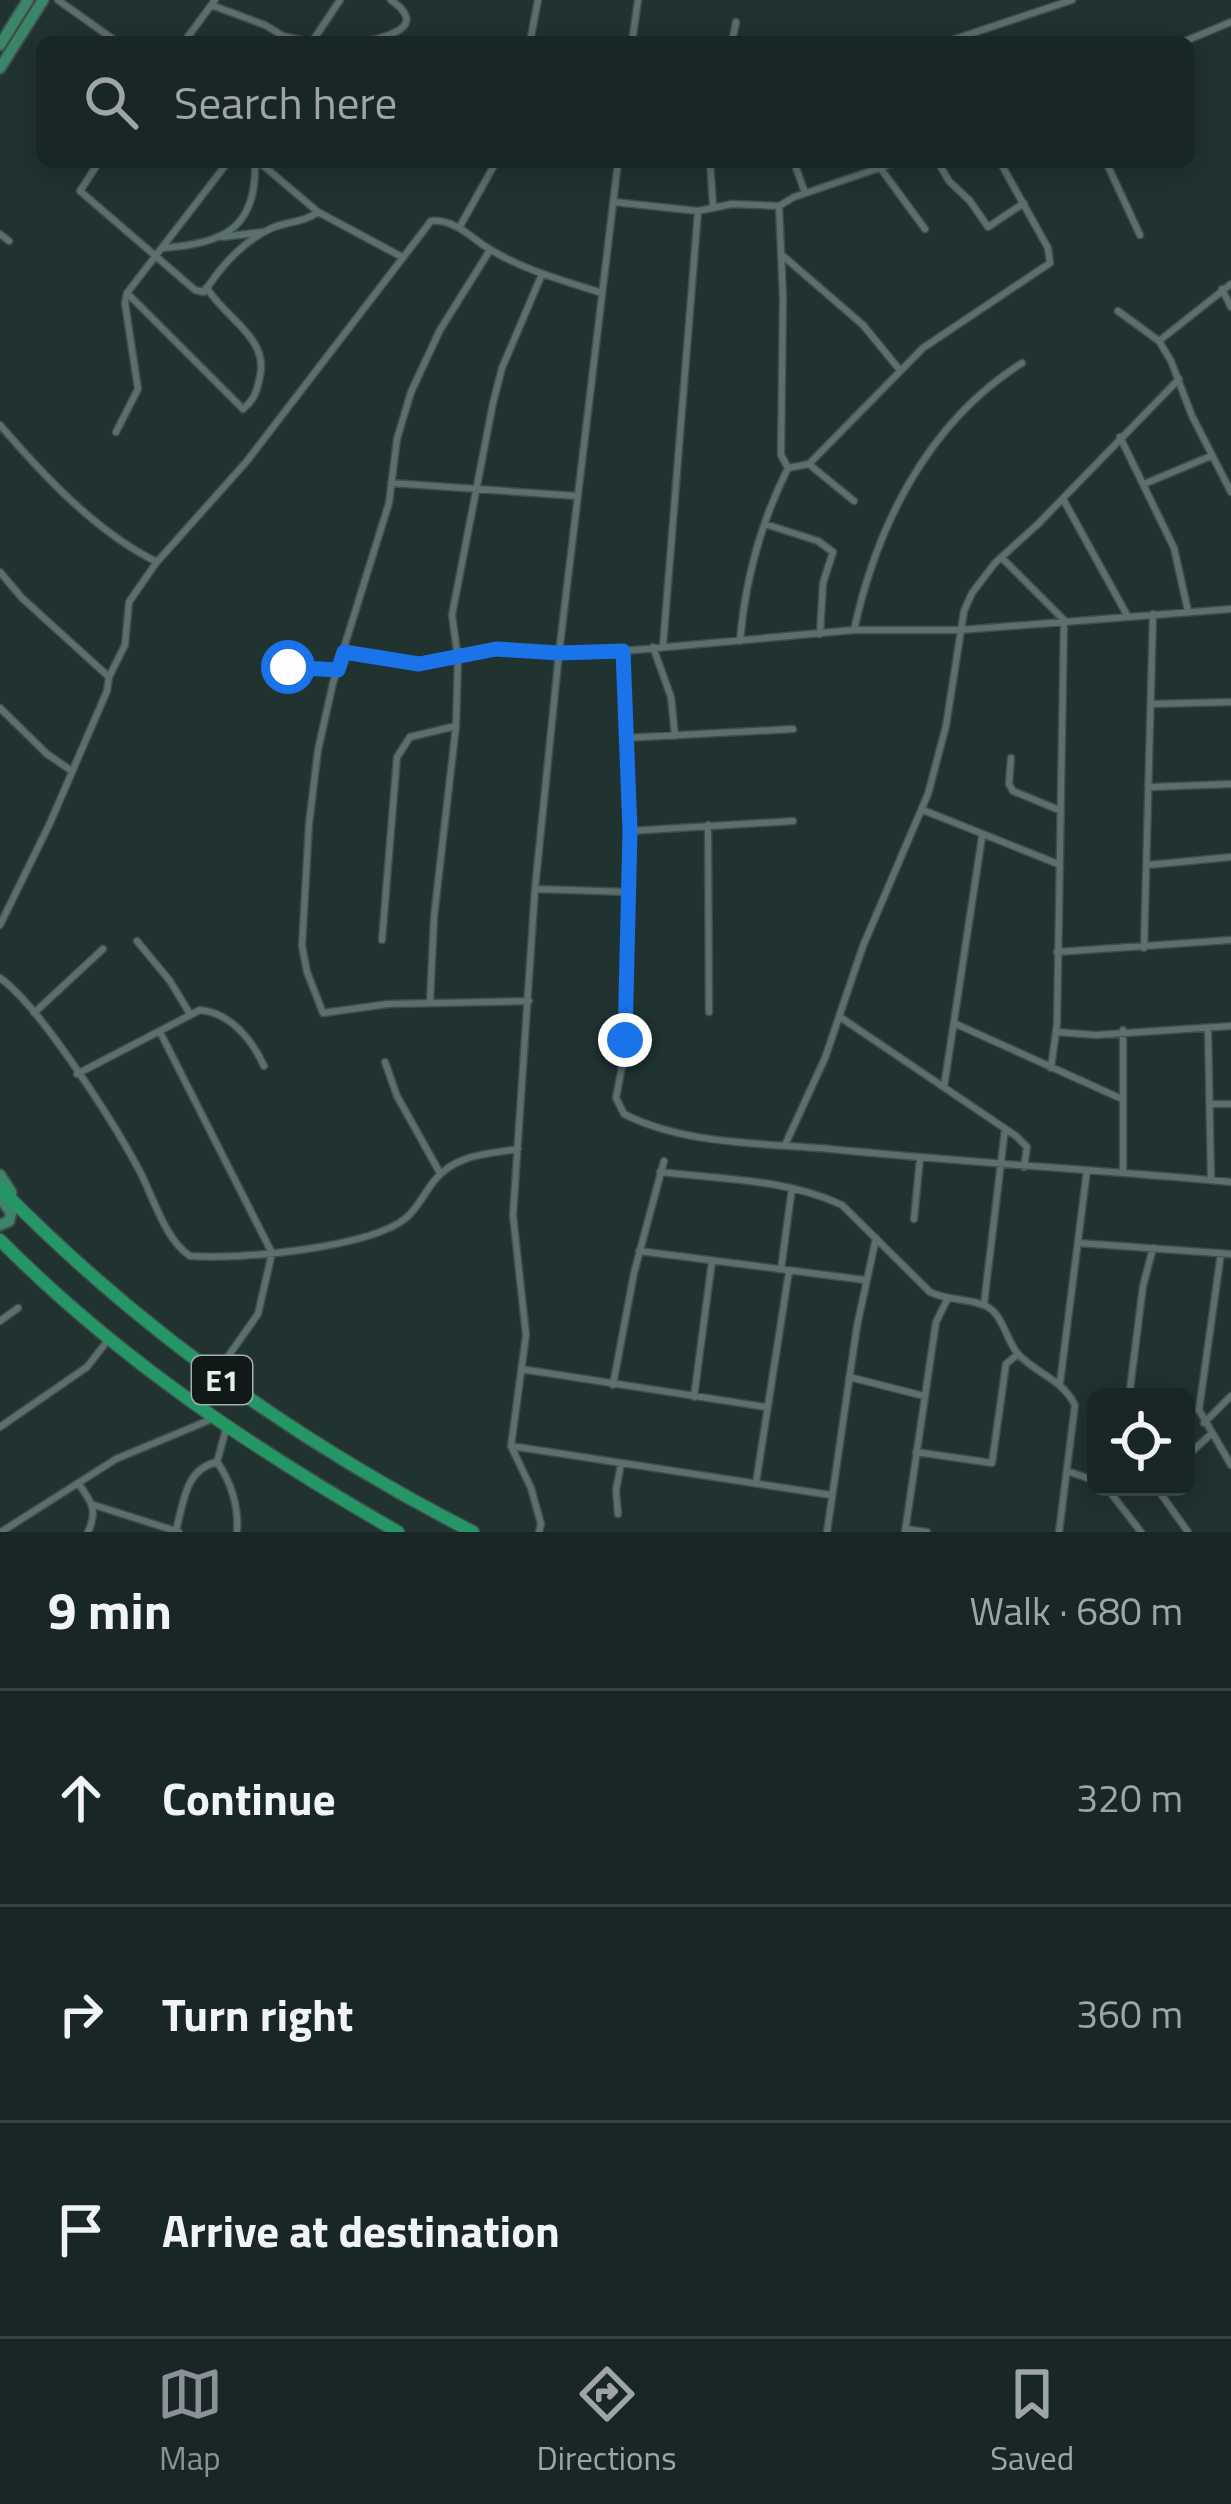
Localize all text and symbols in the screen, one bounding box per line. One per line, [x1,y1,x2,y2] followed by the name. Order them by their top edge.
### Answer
[36,36,1195,168] search box
[174,68,397,136] text: Search here
[78,69,144,135] icon: search
[261,640,315,694] route start
[598,1013,652,1067] route end
[192,1356,252,1404] road number: E1
[1087,1388,1195,1496] map controls
[1087,1388,1195,1496] button: locate
[48,1571,172,1649] text: 9 min
[969,1581,1183,1640] text: Walk · 680 m
[162,1764,336,1832] text: Continue
[48,1765,114,1831] icon: ahead
[1076,1768,1183,1827] text: 320 m
[162,1980,353,2048] text: Turn right
[48,1981,114,2047] icon: right
[1076,1984,1183,2043] text: 360 m
[162,2196,560,2264] text: Arrive at destination
[48,2197,114,2263] icon: arrive
[157,2361,223,2483] tab: Map
[537,2361,676,2483] tab: Directions
[990,2361,1074,2483] tab: Saved

